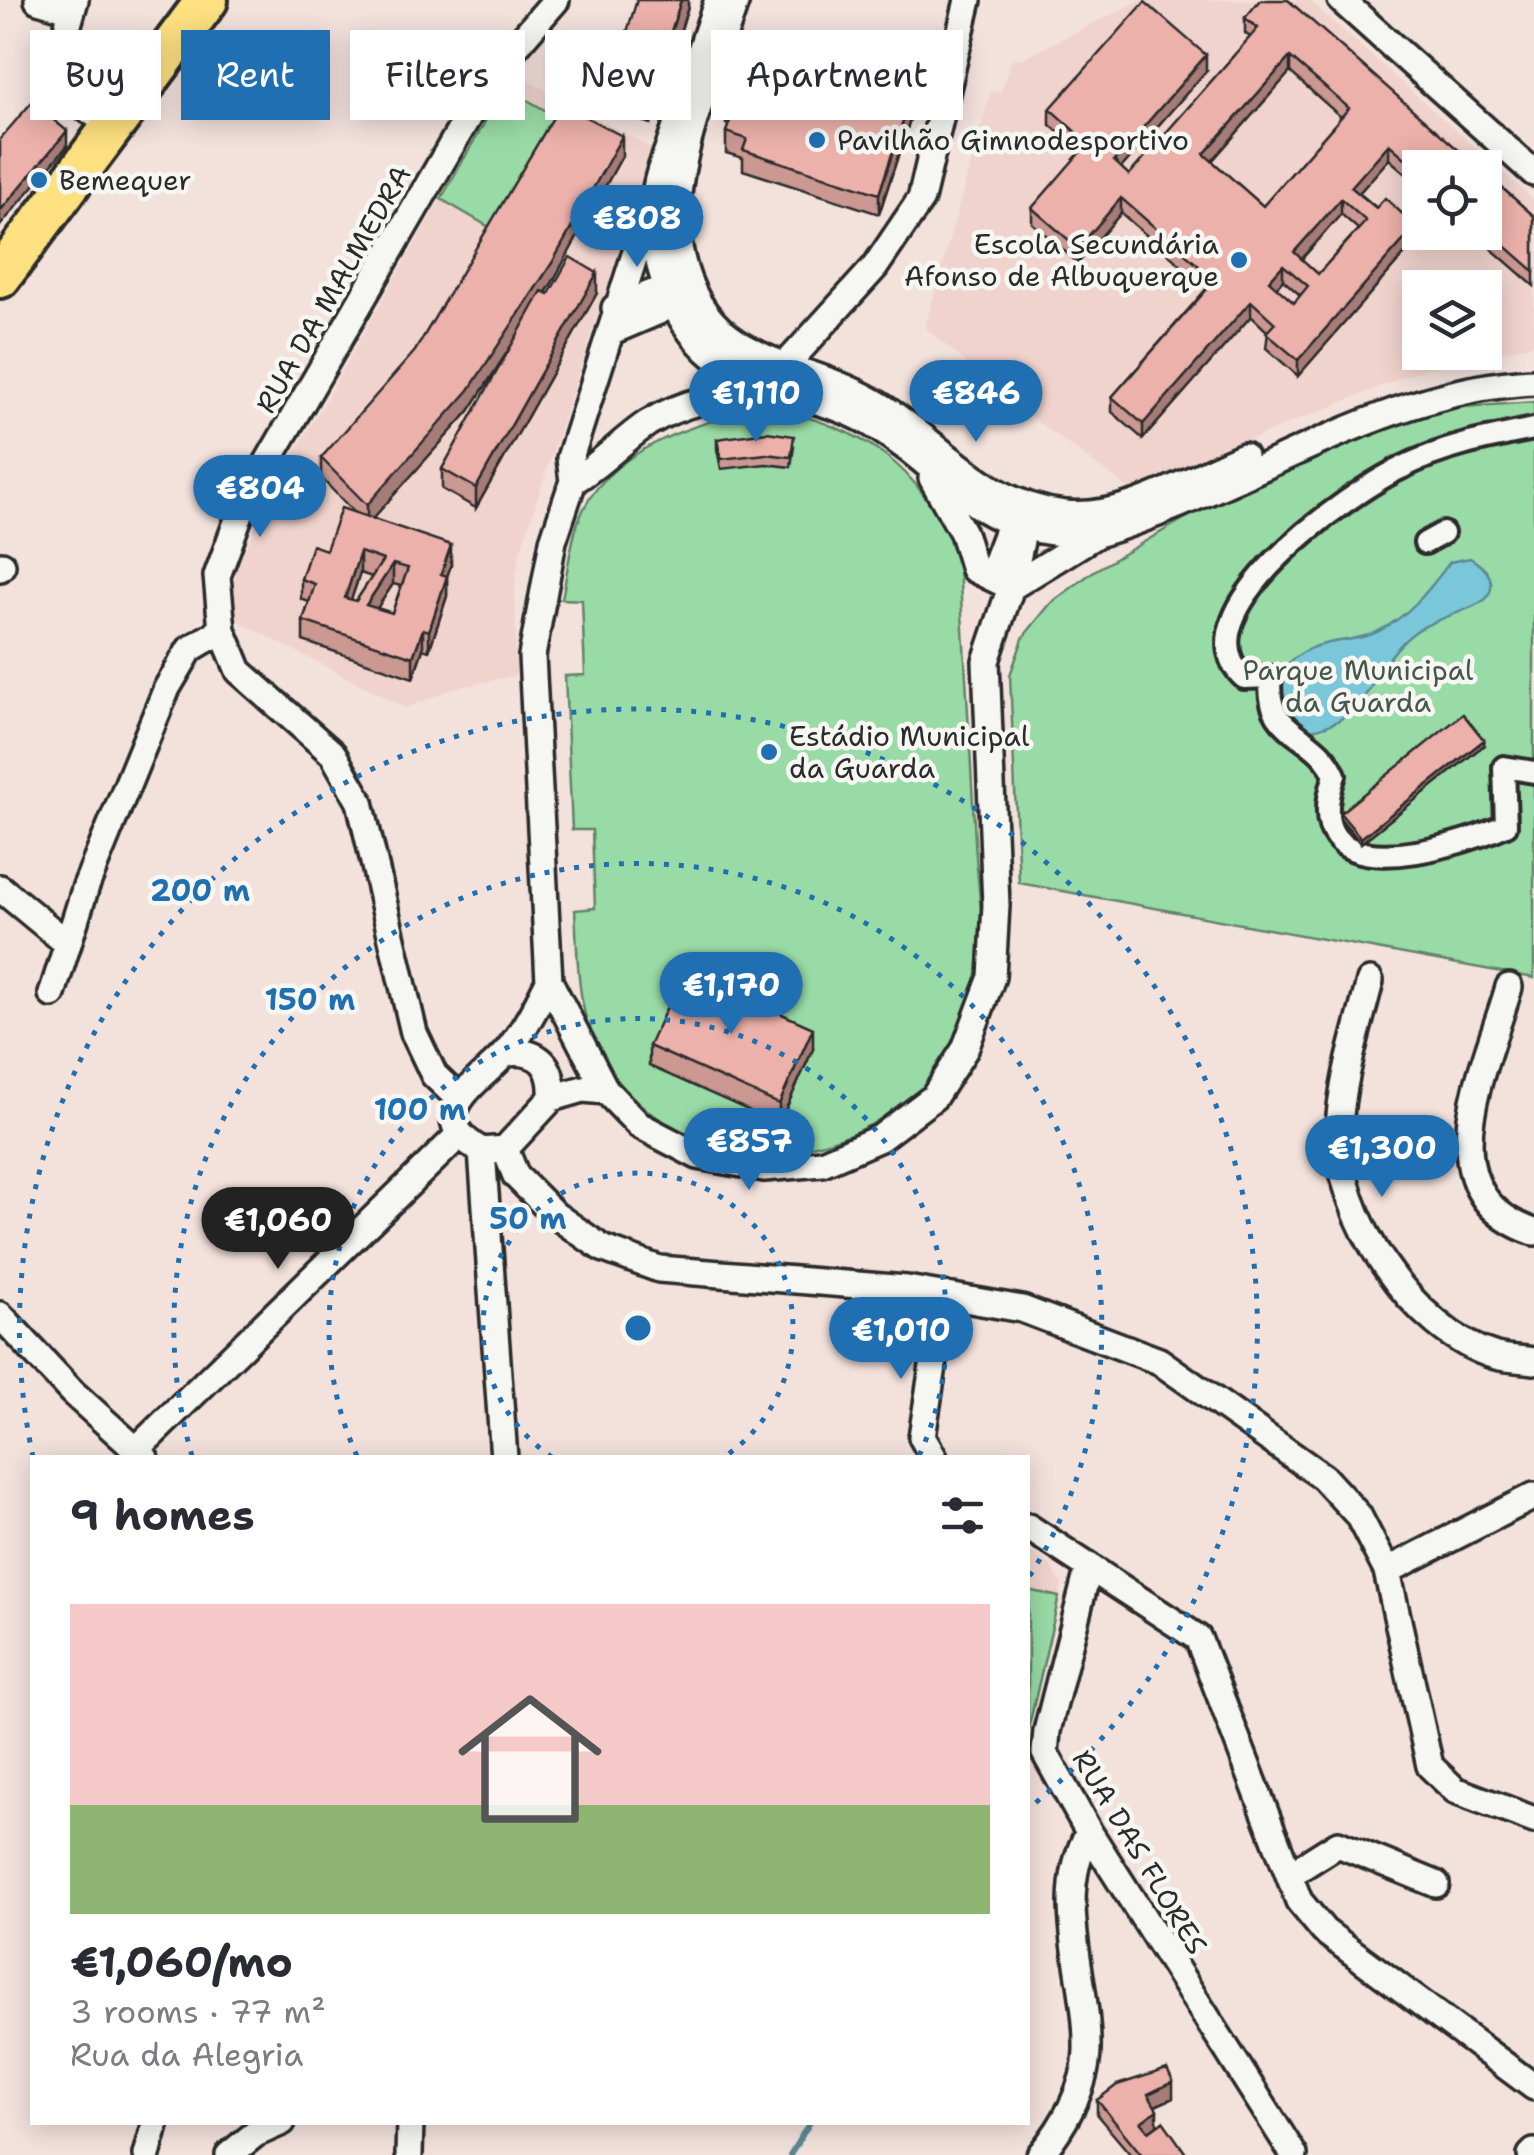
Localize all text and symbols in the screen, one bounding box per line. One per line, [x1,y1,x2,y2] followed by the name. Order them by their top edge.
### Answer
[30,30,161,120] chip: Buy
[181,30,330,120] chip: Rent
[350,30,525,120] chip: Filters
[545,30,691,120] chip: New
[711,30,963,120] chip: Apartment
[837,121,1189,159] place label: Pavilhão Gimnodesportivo
[806,129,828,151] marker: Pavilhão Gimnodesportivo
[1402,150,1502,370] map controls
[1402,150,1502,250] button: locate
[246,158,420,420] street label: RUA DA MALMEDRA
[59,161,191,199] place label: Bemequer
[28,169,50,191] marker: Bemequer
[578,185,696,270] pin: €808
[592,196,682,239] text: €808
[904,225,1219,295] place label: Escola Secundária Afonso de Albuquerque
[1228,249,1250,271] marker: Escola Secundária Afonso de Albuquerque
[1402,270,1502,370] button: layers
[675,360,837,445] pin: €1,110
[917,360,1035,445] pin: €846
[711,371,801,414] text: €1,110
[931,371,1021,414] text: €846
[201,455,319,540] pin: €804
[215,466,305,509] text: €804
[1243,651,1474,721] park label: Parque Municipal da Guarda
[789,717,1030,787] place label: Estádio Municipal da Guarda
[758,741,780,763] marker: Estádio Municipal da Guarda
[150,870,250,911] text: 200 m
[650,952,812,1037] pin: €1,170
[682,963,780,1006] text: €1,170
[265,979,355,1020] text: 150 m
[374,1089,466,1130] text: 100 m
[690,1108,808,1193] pin: €857
[1301,1115,1463,1200] pin: €1,300
[706,1119,792,1162] text: €857
[1327,1126,1437,1169] text: €1,300
[197,1187,359,1272] pin: €1,060
[223,1198,333,1241] text: €1,060
[489,1198,567,1239] text: 50 m
[820,1297,982,1382] pin: €1,010
[851,1308,951,1351] text: €1,010
[620,1310,656,1346] centre of rings
[70,1487,255,1543] text: 9 homes
[935,1488,990,1543] icon: filters
[440,1669,620,1849] icon: home
[1064,1743,1216,1961] street label: RUA DAS FLORES
[70,1934,293,1990] text: €1,060/mo
[70,1990,326,2033] text: 3 rooms · 77 m²
[70,2033,303,2076] text: Rua da Alegria

